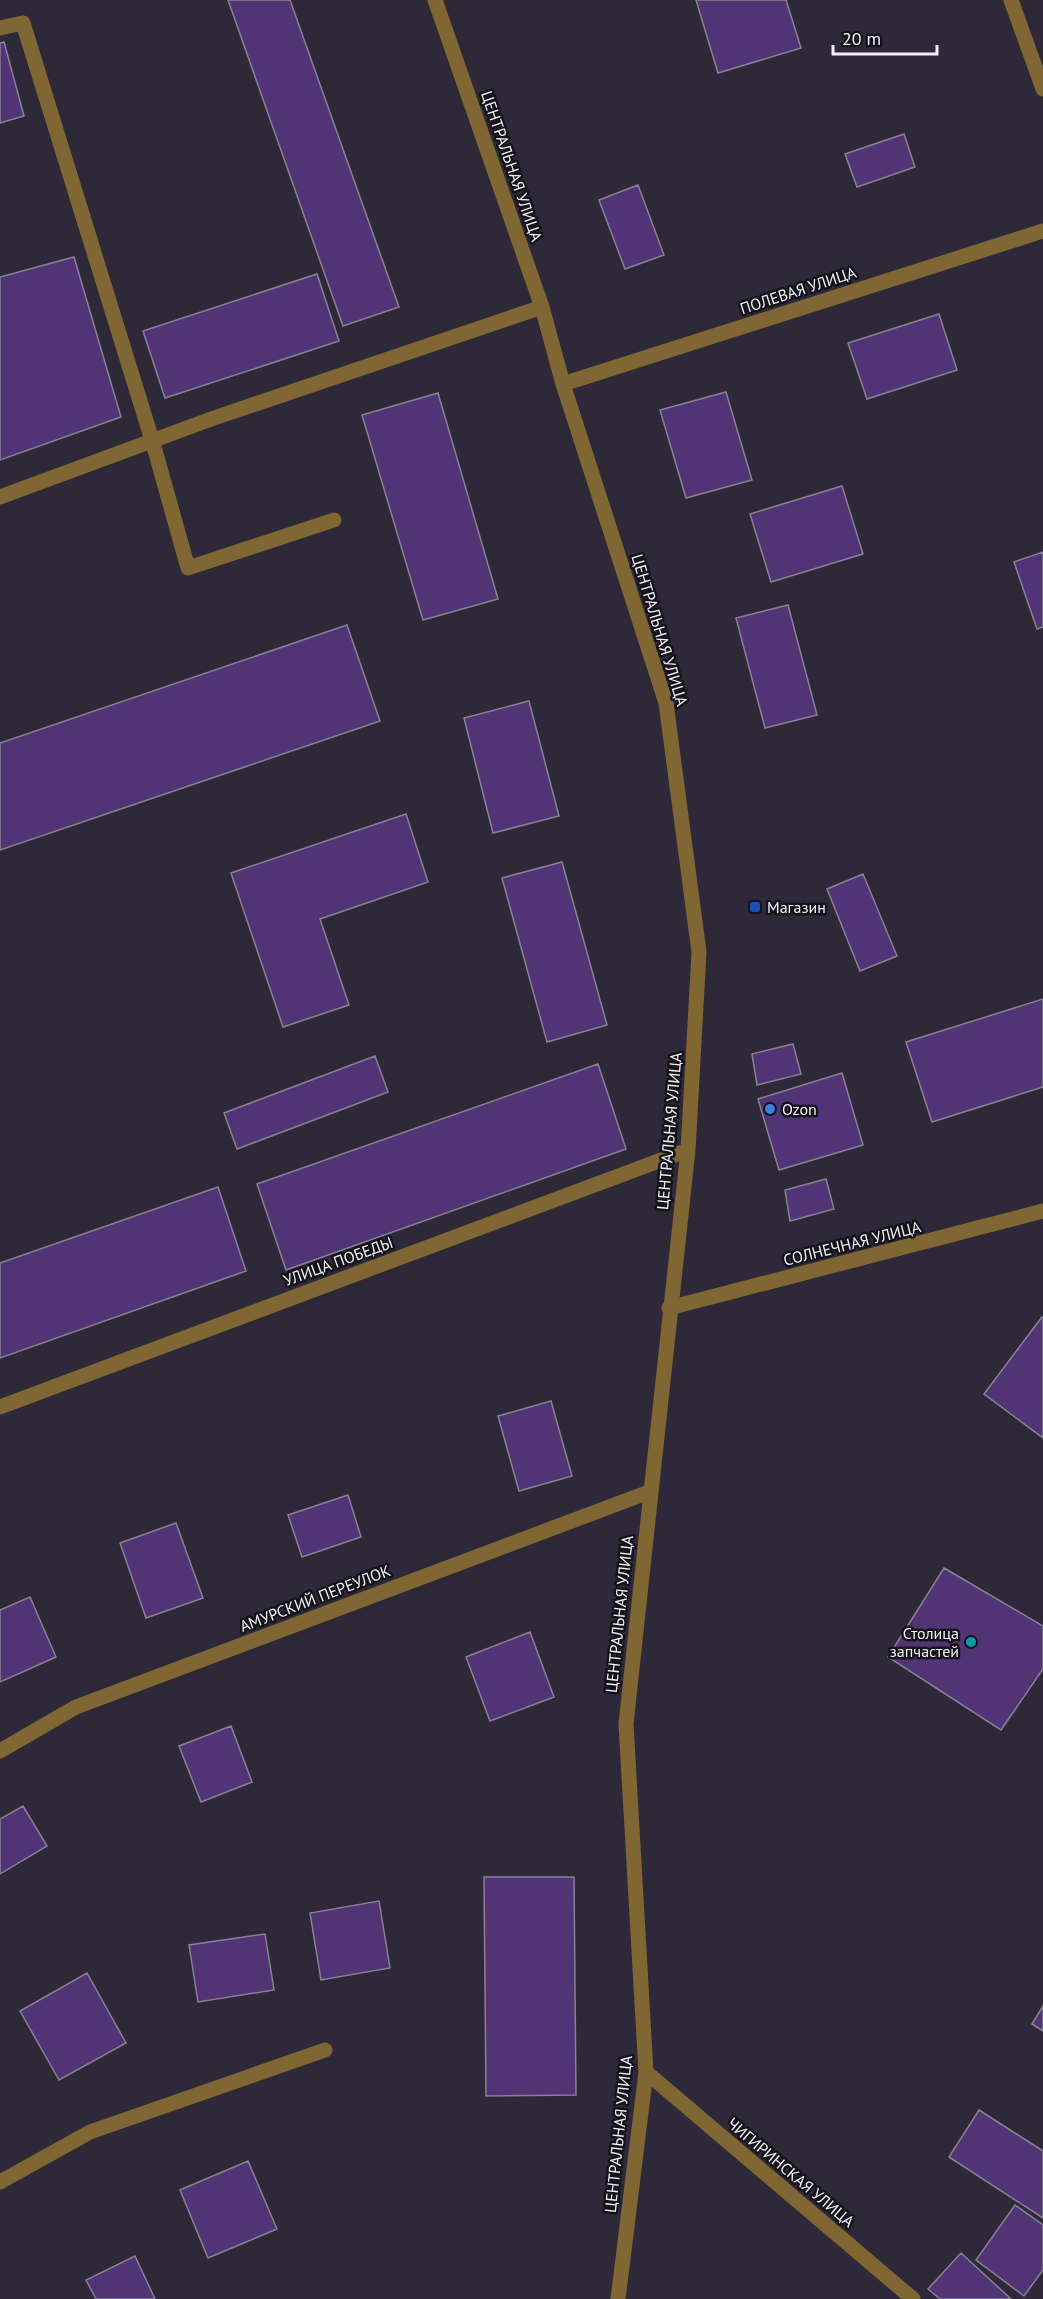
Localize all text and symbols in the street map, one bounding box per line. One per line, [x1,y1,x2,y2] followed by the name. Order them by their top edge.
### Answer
[833,18,936,56] scale bar
[842,27,881,50] text: 20 m
[477,88,547,245] street label: ЦЕНТРАЛЬНАЯ УЛИЦА
[737,262,859,318] street label: ПОЛЕВАЯ УЛИЦА
[627,552,693,709] street label: ЦЕНТРАЛЬНАЯ УЛИЦА
[767,897,826,917] place label: Магазин
[748,900,762,914] marker: Магазин
[652,1051,686,1211] street label: ЦЕНТРАЛЬНАЯ УЛИЦА
[782,1099,817,1119] place label: Ozon
[763,1102,777,1116] marker: Ozon
[781,1216,924,1270] street label: СОЛНЕЧНАЯ УЛИЦА
[281,1232,395,1290] street label: УЛИЦА ПОБЕДЫ
[601,1534,637,1694] street label: ЦЕНТРАЛЬНАЯ УЛИЦА
[237,1560,394,1636] street label: АМУРСКИЙ ПЕРЕУЛОК
[890,1623,959,1661] place label: Столица запчастей
[964,1635,978,1649] marker: Столица запчастей
[600,2054,636,2214] street label: ЦЕНТРАЛЬНАЯ УЛИЦА
[723,2113,859,2231] street label: ЧИГИРИНСКАЯ УЛИЦА

